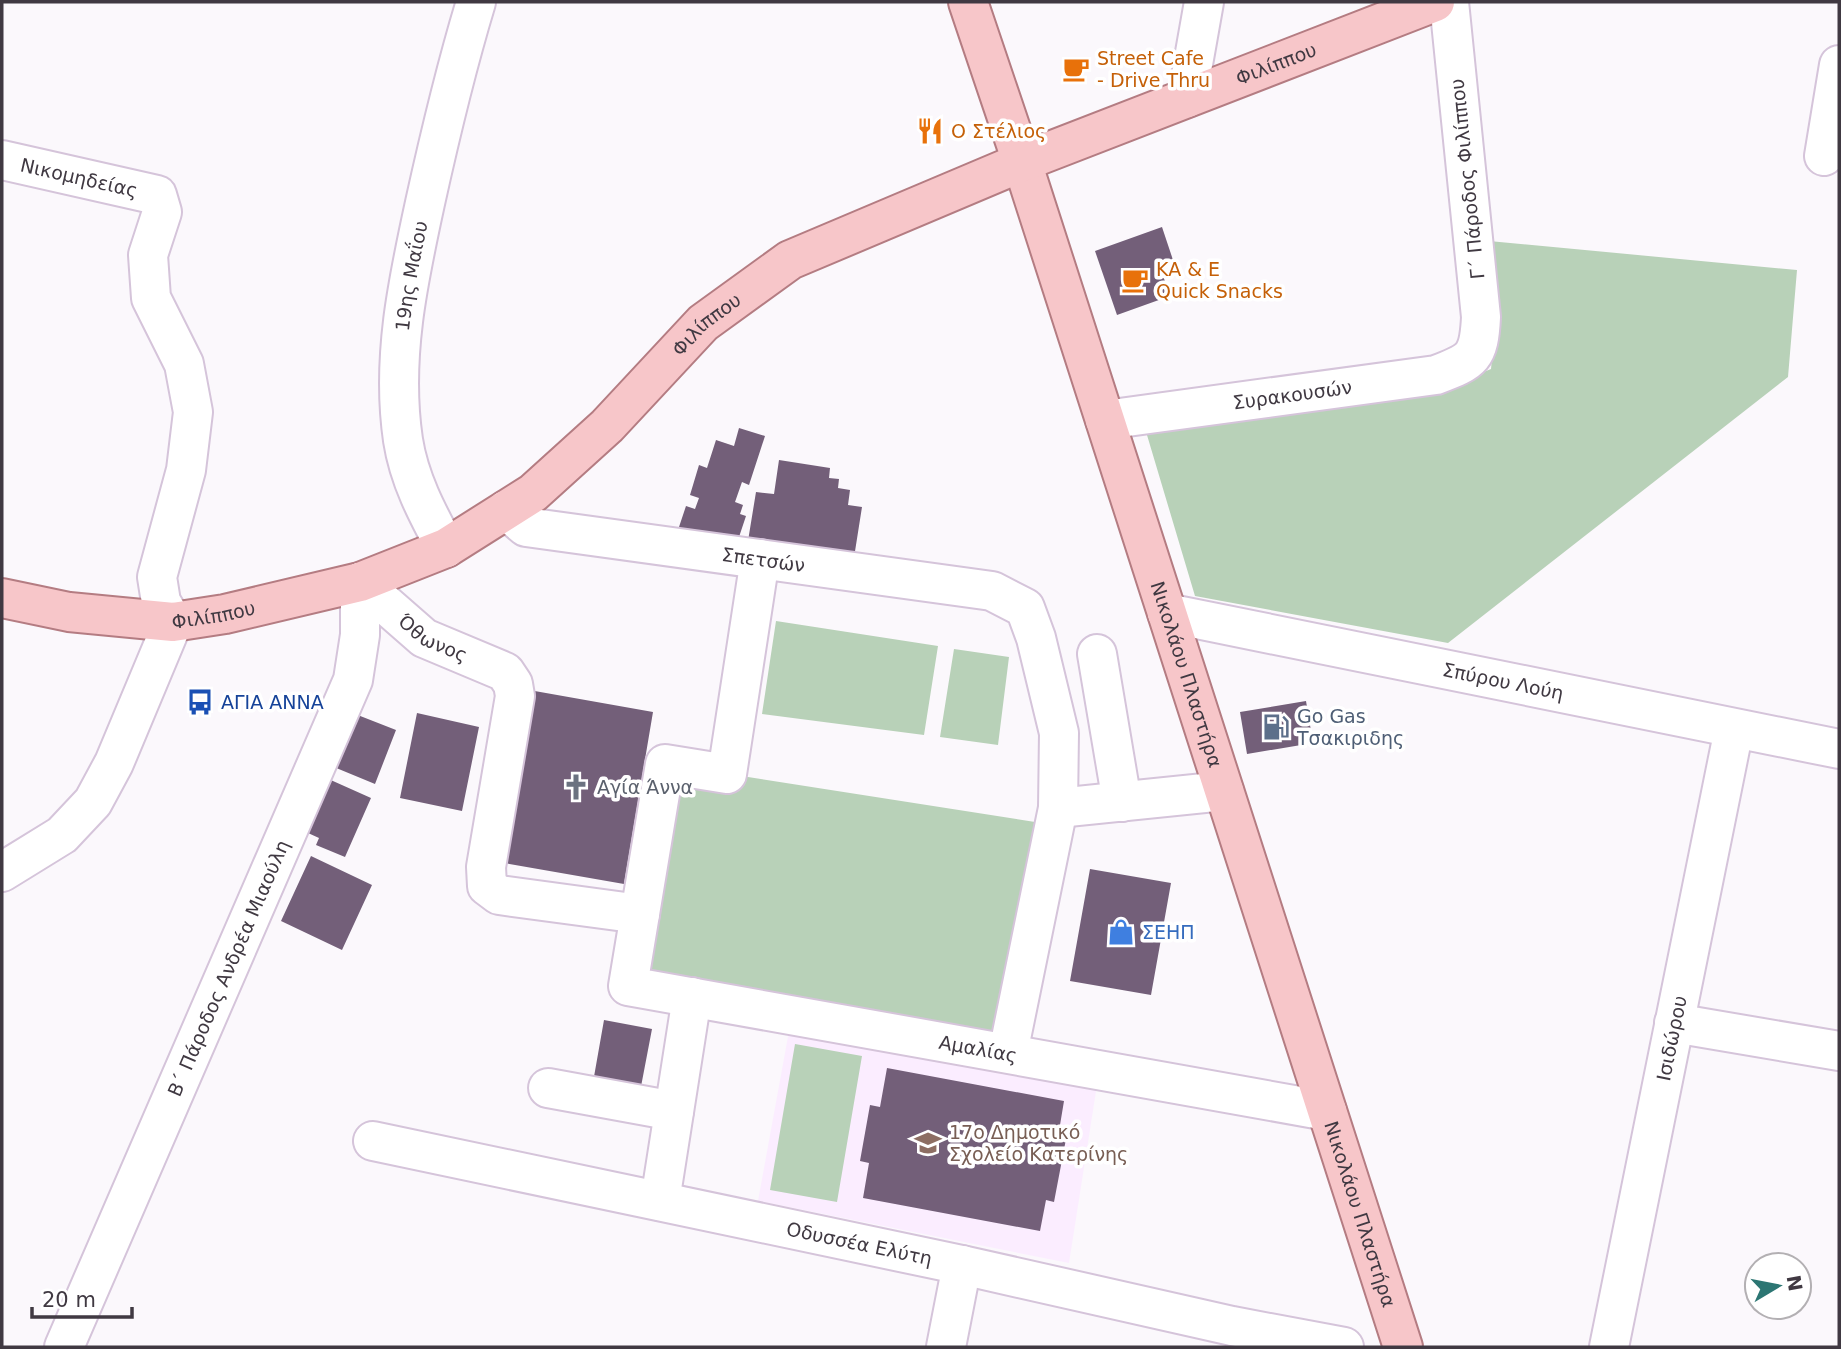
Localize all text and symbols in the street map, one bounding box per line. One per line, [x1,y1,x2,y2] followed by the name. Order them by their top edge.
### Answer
[1233,38,1319,89] street label: Φιλίππου
[1097,47,1210,91] place label: Street Cafe - Drive Thru
[1061,54,1091,84] cafe icon: Street Cafe - Drive Thru
[1446,78,1488,280] street label: Γ΄ Πάροδος Φιλίππου
[915,116,945,146] restaurant icon: Ο Στέλιος
[951,120,1046,142] place label: Ο Στέλιος
[18,153,140,201] street label: Νικομηδείας
[391,219,432,332] street label: 19ης Μαΐου
[1156,258,1283,302] place label: KA & E Quick Snacks
[1120,265,1150,295] cafe icon: KA & E Quick Snacks
[667,288,745,360] street label: Φιλίππου
[1231,376,1353,414] street label: Συρακουσών
[721,543,807,576] street label: Σπετσών
[1147,579,1227,770] street label: Νικολάου Πλαστήρα
[170,596,257,633] street label: Φιλίππου
[393,609,471,666] street label: Όθωνος
[1441,658,1566,704] street label: Σπύρου Λούη
[185,687,215,717] bus stop icon: ΑΓΙΑ ΑΝΝΑ
[221,691,324,713] place label: ΑΓΙΑ ΑΝΝΑ
[1296,705,1404,749] place label: Go Gas Τσακιριδης
[1261,712,1291,742] fuel station icon: Go Gas Τσακιριδης
[561,772,591,802] church icon: Αγία Άννα
[597,776,693,798] place label: Αγία Άννα
[163,837,293,1100] street label: Β΄ Πάροδος Ανδρέα Μιαούλη
[1106,917,1136,947] shop icon: ΣΕΗΠ
[1142,921,1195,943] place label: ΣΕΗΠ
[1652,994,1691,1083] street label: Ισιδώρου
[937,1031,1019,1066] street label: Αμαλίας
[1320,1118,1400,1310] street label: Νικολάου Πλαστήρα
[949,1121,1128,1165] place label: 17ο Δημοτικό Σχολείο Κατερίνης
[913,1128,943,1158] school or university icon: 17ο Δημοτικό Σχολείο Κατερίνης
[785,1217,934,1269] street label: Οδυσσέα Ελύτη
[1743,1251,1813,1321] north arrow
[1783,1273,1807,1293] text: N
[32,1276,131,1320] scale bar
[42,1288,96,1312] text: 20 m

